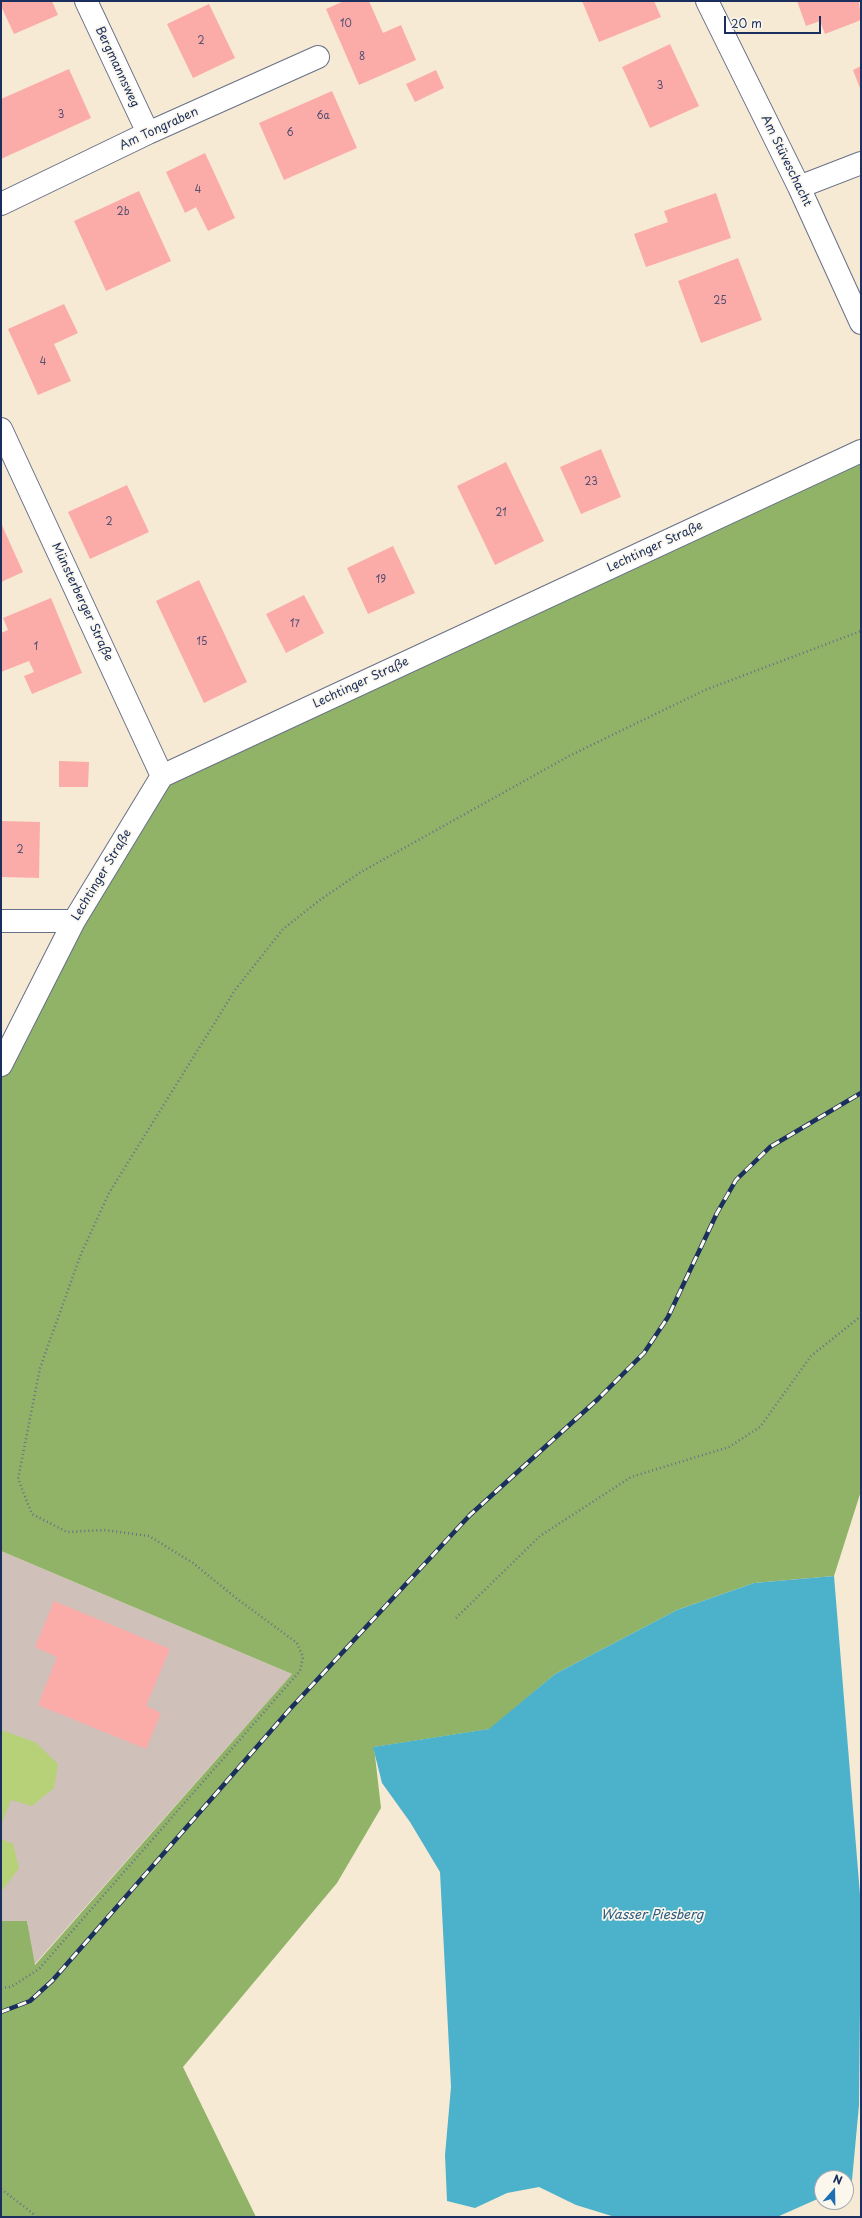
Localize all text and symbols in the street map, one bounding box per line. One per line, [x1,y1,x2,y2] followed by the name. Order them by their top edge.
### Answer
[726,8,823,34] scale bar
[731,14,762,32] text: 20 m
[340,18,352,30] house number: 10
[92,24,142,110] street label: Bergmannsweg
[197,35,205,47] house number: 2
[359,51,365,63] house number: 8
[657,80,663,92] house number: 3
[117,104,201,154] street label: Am Tongraben
[58,109,64,121] house number: 3
[316,110,330,122] house number: 6a
[758,113,814,209] street label: Am Stüveschacht
[286,127,294,139] house number: 6
[195,184,201,196] house number: 4
[117,206,129,218] house number: 2b
[713,295,727,307] house number: 25
[40,356,46,368] house number: 4
[584,476,598,488] house number: 23
[495,507,507,519] house number: 21
[105,516,113,528] house number: 2
[605,519,705,575] street label: Lechtinger Straße
[48,541,116,663] street label: Münsterberger Straße
[376,574,386,586] house number: 19
[290,618,300,630] house number: 17
[197,636,207,648] house number: 15
[34,641,38,653] house number: 1
[311,655,411,711] street label: Lechtinger Straße
[69,827,135,923] street label: Lechtinger Straße
[16,844,24,856] house number: 2
[601,1907,703,1923] water label: Wasser Piesberg
[814,2170,854,2210] north arrow
[831,2170,845,2189] text: N

